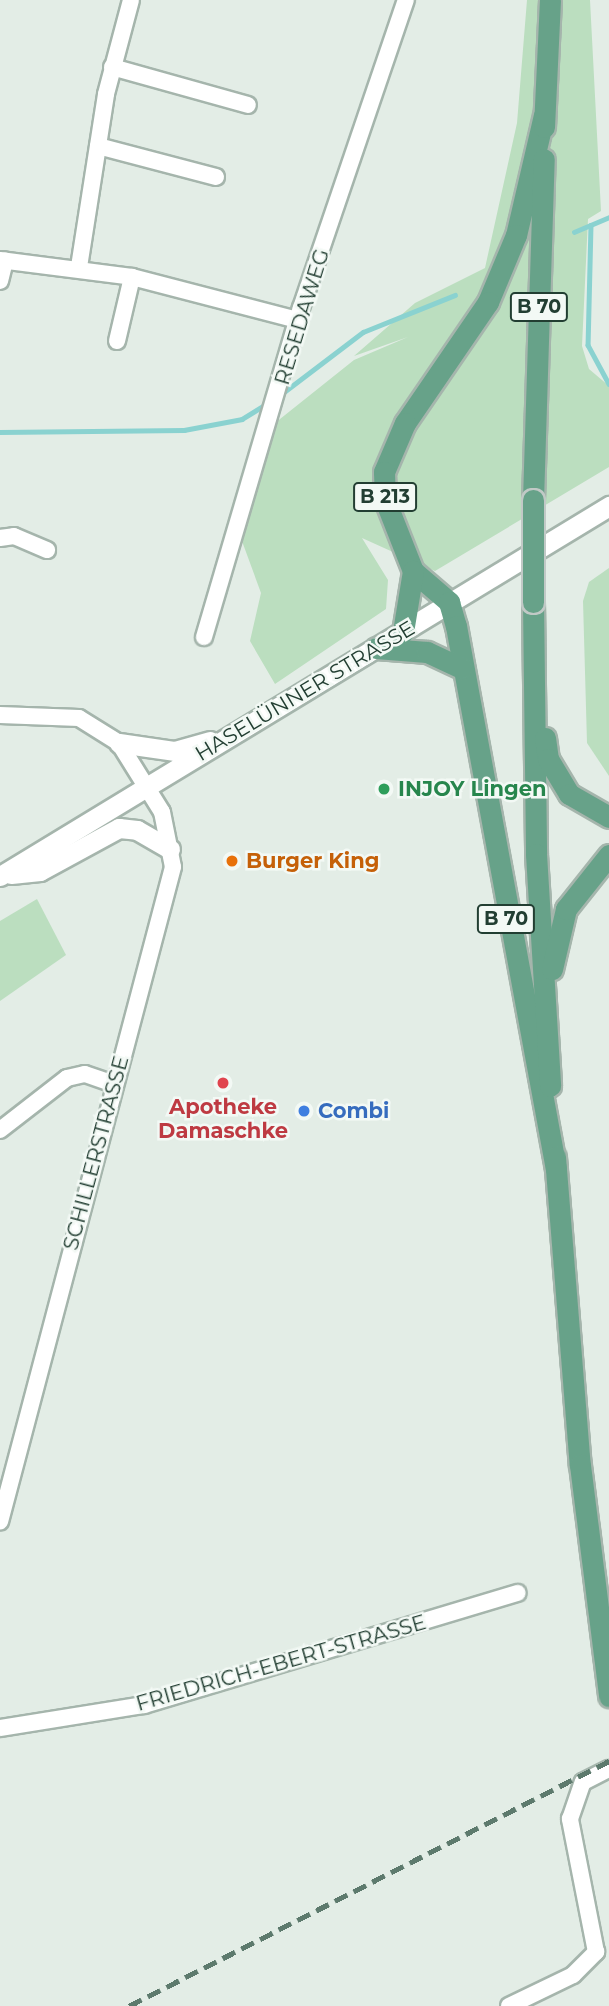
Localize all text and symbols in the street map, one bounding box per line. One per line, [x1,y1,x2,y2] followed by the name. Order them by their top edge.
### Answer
[269,246,335,388] street label: RESEDAWEG
[509,292,569,322] road number: B 70
[352,482,418,512] road number: B 213
[191,615,419,767] street label: HASELÜNNER STRASSE
[398,776,547,802] place label: INJOY Lingen
[376,781,392,797] marker: INJOY Lingen
[246,848,379,874] place label: Burger King
[224,853,240,869] marker: Burger King
[476,903,536,934] road number: B 70
[58,1053,134,1253] street label: SCHILLERSTRASSE
[215,1075,231,1091] marker: Apotheke Damaschke
[158,1094,288,1144] place label: Apotheke Damaschke
[318,1098,389,1124] place label: Combi
[296,1103,312,1119] marker: Combi
[133,1609,429,1717] street label: FRIEDRICH-EBERT-STRASSE

